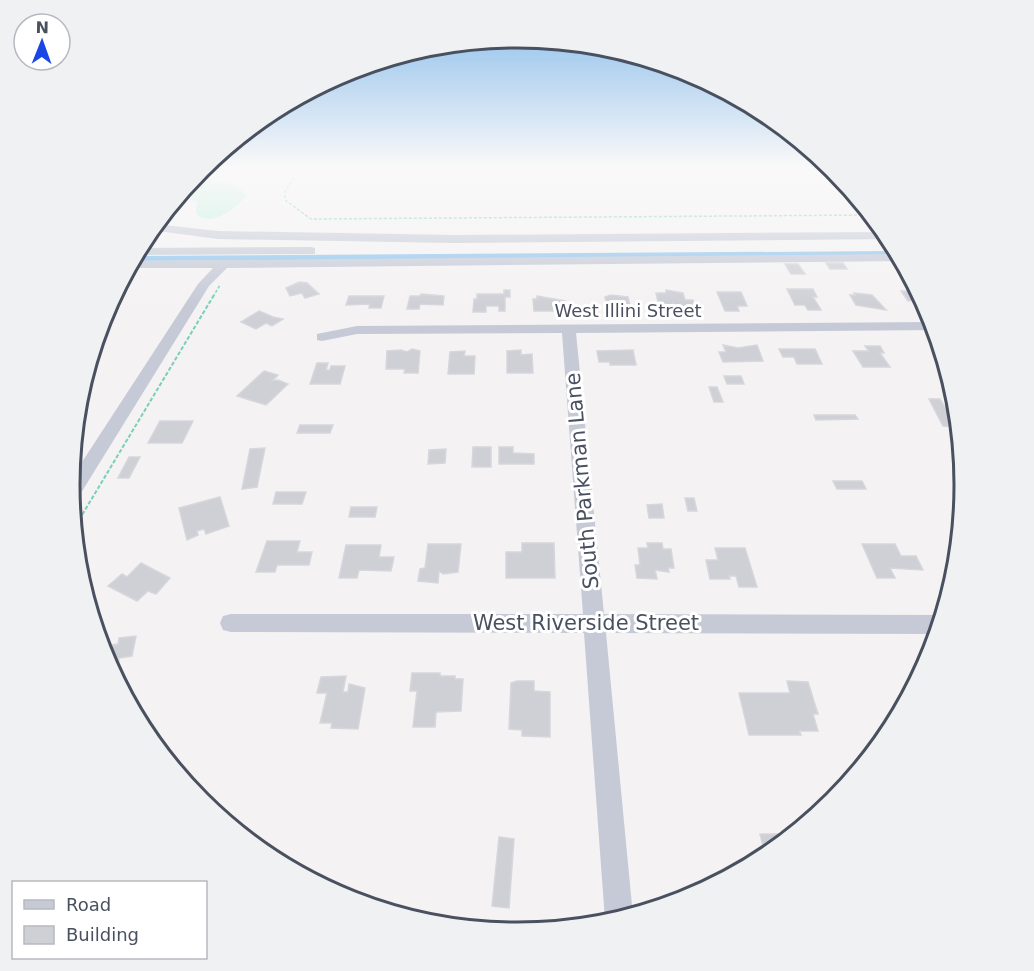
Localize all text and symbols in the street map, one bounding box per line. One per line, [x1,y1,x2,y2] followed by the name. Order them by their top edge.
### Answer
[12,12,72,72] north arrow
[35,18,49,37] text: N
[554,300,702,321] street label: West Illini Street
[561,372,603,590] street label: South Parkman Lane
[473,611,699,635] street label: West Riverside Street
[12,881,207,959] legend
[66,894,111,915] text: Road
[66,924,139,945] text: Building

